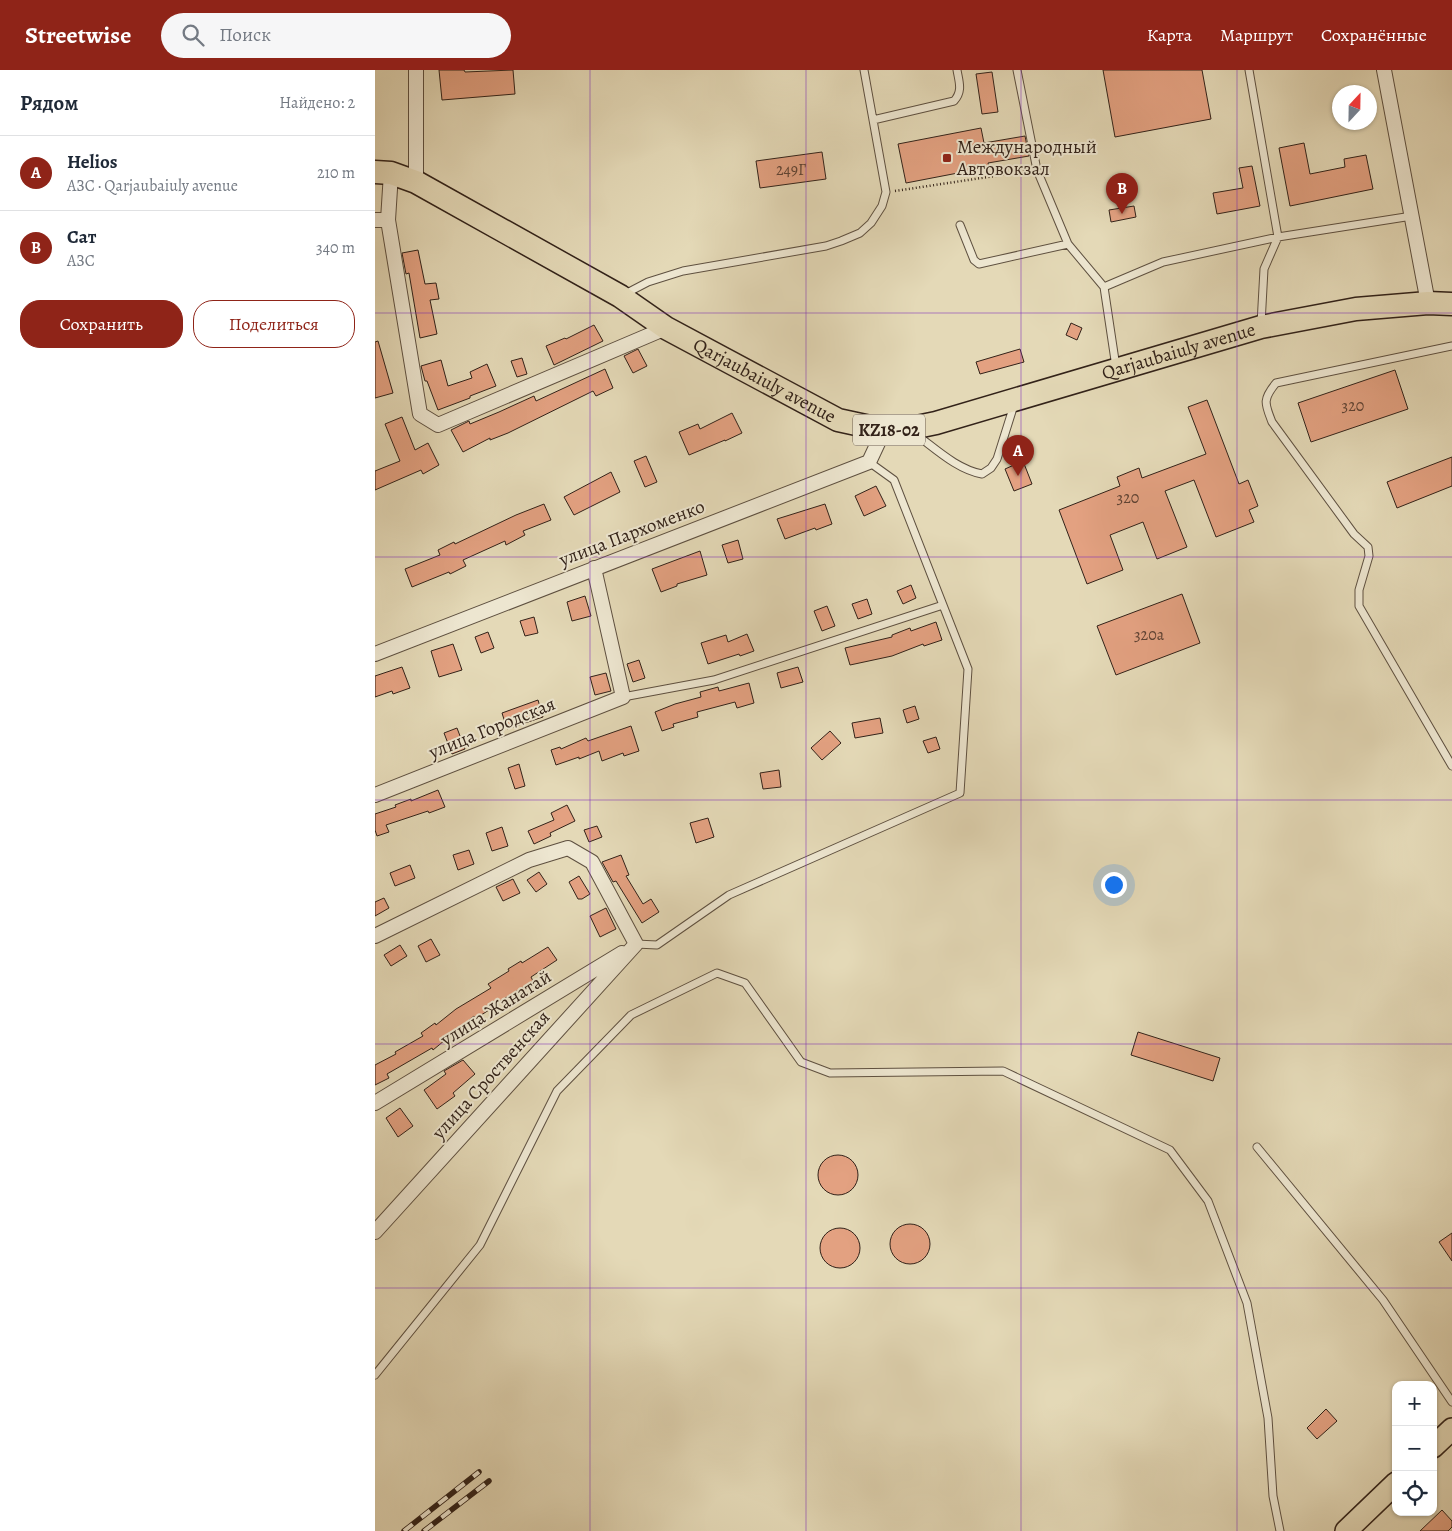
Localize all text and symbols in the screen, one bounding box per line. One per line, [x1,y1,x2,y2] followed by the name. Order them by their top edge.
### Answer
[161,13,511,58] search box
[25,19,131,51] text: Streetwise
[179,21,207,49] icon: search
[219,22,271,48] text: Поиск
[1147,23,1192,47] text: Карта
[1220,23,1293,47] text: Маршрут
[1321,23,1427,47] text: Сохранённые
[1332,85,1377,130] north arrow
[20,89,78,117] text: Рядом
[279,92,355,114] text: Найдено: 2
[956,134,1097,182] place label: Международный Автовокзал
[67,149,118,175] text: Helios
[941,152,953,164] marker: Международный Автовокзал
[776,159,806,181] house number: 249Г
[31,162,41,184] text: A
[317,162,355,184] text: 210 m
[1106,173,1138,214] pin: B
[67,175,238,197] text: АЗС · Qarjaubaiuly avenue
[67,224,96,250] text: Сат
[31,237,41,259] text: B
[316,237,355,259] text: 340 m
[67,250,95,272] text: АЗС
[20,300,183,348] button: Сохранить
[193,300,355,348] button: Поделиться
[1099,316,1258,386] street label: Qarjaubaiuly avenue
[688,332,841,430] street label: Qarjaubaiuly avenue
[1342,395,1364,417] house number: 320
[853,414,925,446] road number: KZ18-02
[1002,435,1034,476] pin: A
[1117,487,1139,509] house number: 320
[555,493,708,573] street label: улица Пархоменко
[1134,624,1165,646] house number: 320а
[424,691,559,766] street label: улица Городская
[1101,872,1127,898] your location
[435,963,556,1053] street label: улица Жанатай
[426,1005,556,1146] street label: улица Сроственская
[1392,1381,1437,1516] map controls
[1392,1381,1437,1426] button: +
[1392,1426,1437,1471] button: −
[1392,1471,1437,1516] button: locate

